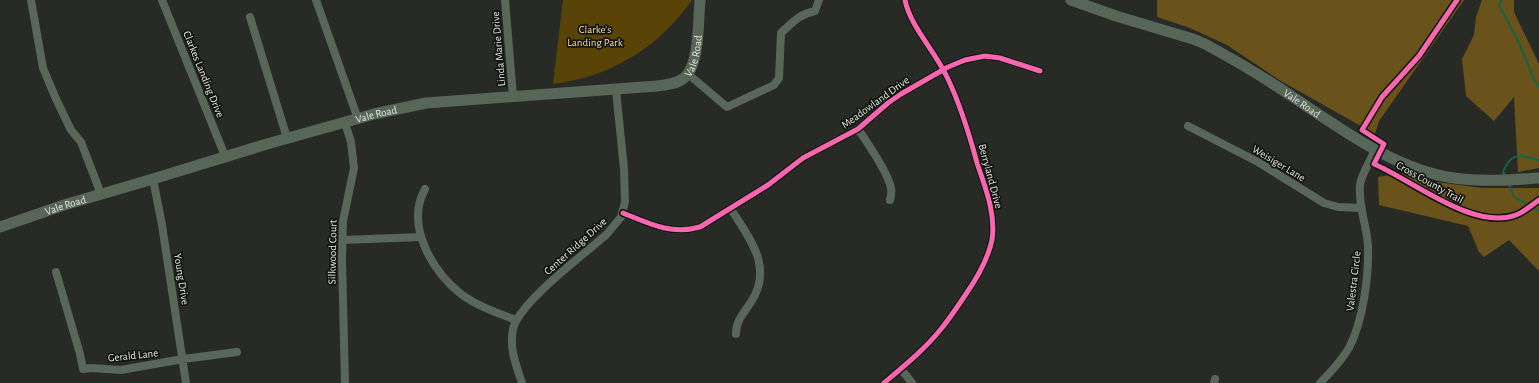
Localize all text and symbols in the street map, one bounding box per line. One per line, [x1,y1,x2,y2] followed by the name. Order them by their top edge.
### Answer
[490,11,507,87] street label: Linda Marie Drive
[567,24,623,48] park label: Clarke's Landing Park
[181,29,226,119] street label: Clarkes Landing Drive
[683,34,704,79] street label: Vale Road
[839,74,911,131] street label: Meadowland Drive
[1281,87,1323,120] street label: Vale Road
[354,104,398,125] street label: Vale Road
[977,143,1004,210] street label: Berryland Drive
[1250,143,1307,184] street label: Weisiger Lane
[1394,159,1465,205] street label: Cross County Trail
[44,194,88,217] street label: Vale Road
[542,216,609,277] street label: Center Ridge Drive
[326,219,339,284] street label: Silkwood Court
[1344,250,1363,312] street label: Valestra Circle
[172,253,191,305] street label: Young Drive
[107,347,159,364] street label: Gerald Lane

